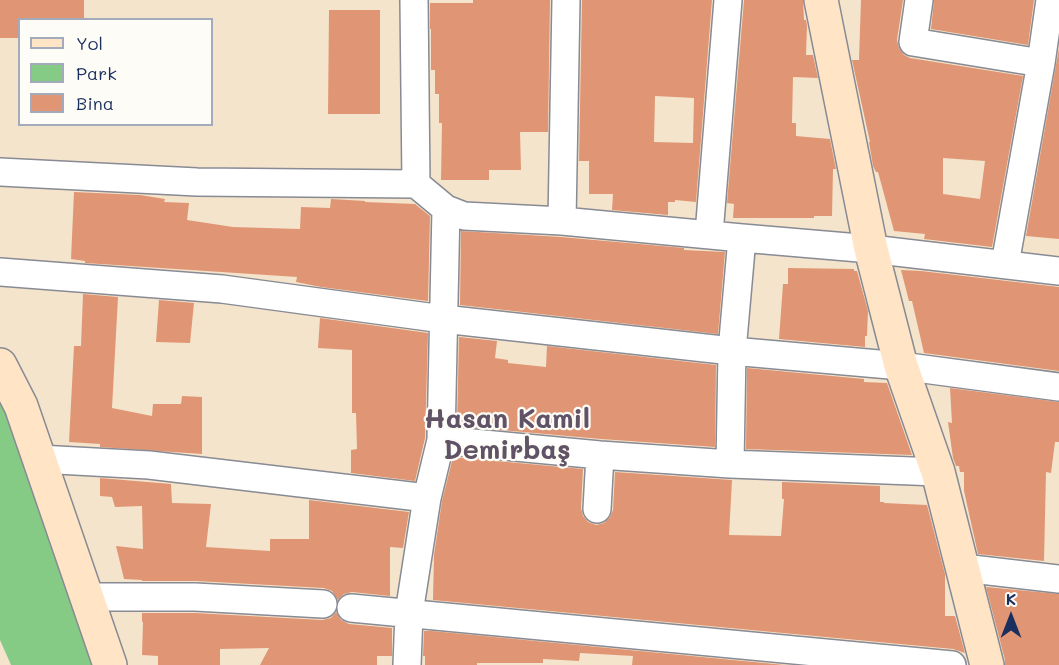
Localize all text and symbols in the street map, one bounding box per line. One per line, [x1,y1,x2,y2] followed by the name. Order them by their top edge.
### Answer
[18,18,213,126] legend
[76,31,103,55] text: Yol
[76,61,117,85] text: Park
[76,91,114,115] text: Bina
[424,404,590,467] district label: Hasan Kamil Demirbaş
[981,587,1041,647] north arrow
[1006,588,1016,609] text: K

